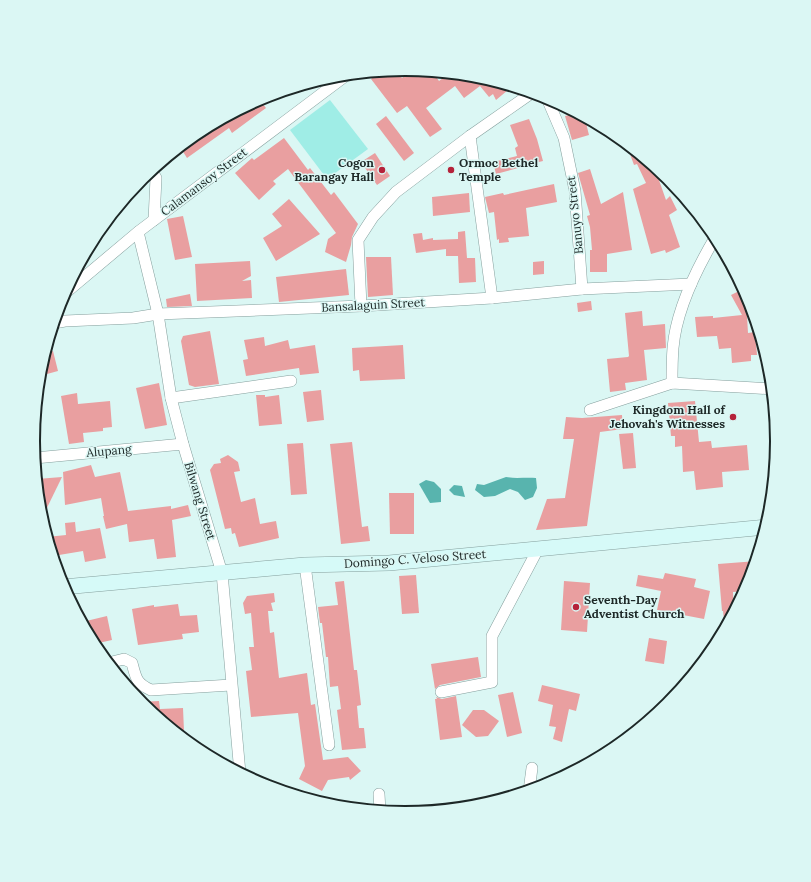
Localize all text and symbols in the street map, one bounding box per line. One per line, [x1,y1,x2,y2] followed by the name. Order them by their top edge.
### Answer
[158,144,250,219] street label: Calamansoy Street
[294,155,374,184] place label: Cogon Barangay Hall
[459,155,538,184] place label: Ormoc Bethel Temple
[377,165,387,175] marker: Cogon Barangay Hall
[446,165,456,175] marker: Ormoc Bethel Temple
[563,175,586,255] street label: Banuyo Street
[321,294,426,315] street label: Bansalaguin Street
[610,402,727,431] place label: Kingdom Hall of Jehovah's Witnesses
[728,412,738,422] marker: Kingdom Hall of Jehovah's Witnesses
[85,441,132,460] street label: Alupang
[182,460,220,542] street label: Bilwang Street
[343,546,487,571] street label: Domingo C. Veloso Street
[584,592,685,621] place label: Seventh-Day Adventist Church
[571,602,581,612] marker: Seventh-Day Adventist Church

